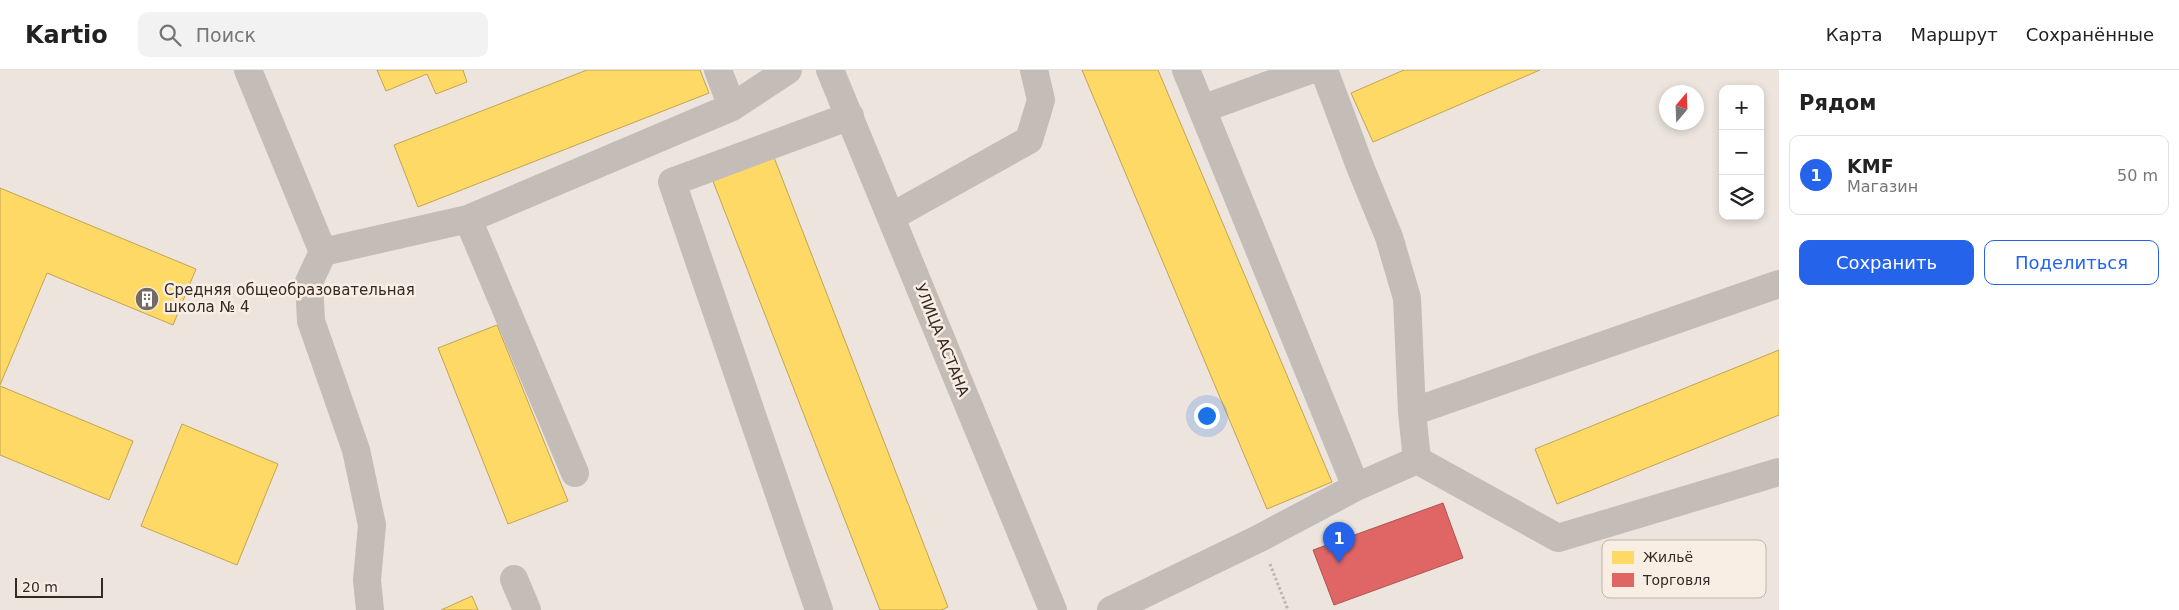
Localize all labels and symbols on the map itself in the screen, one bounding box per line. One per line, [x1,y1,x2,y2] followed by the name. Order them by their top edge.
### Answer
[1659,85,1704,130] north arrow
[164,281,415,316] place label: Средняя общеобразовательная школа № 4
[911,281,973,400] street label: УЛИЦА АСТАНА
[134,286,160,312] building icon: Средняя общеобразовательная школа № 4
[1194,403,1220,429] your location
[1323,522,1355,563] pin: 1
[1602,540,1766,598] legend
[1643,549,1693,565] text: Жильё
[1642,572,1711,588] text: Торговля
[15,575,102,598] scale bar

